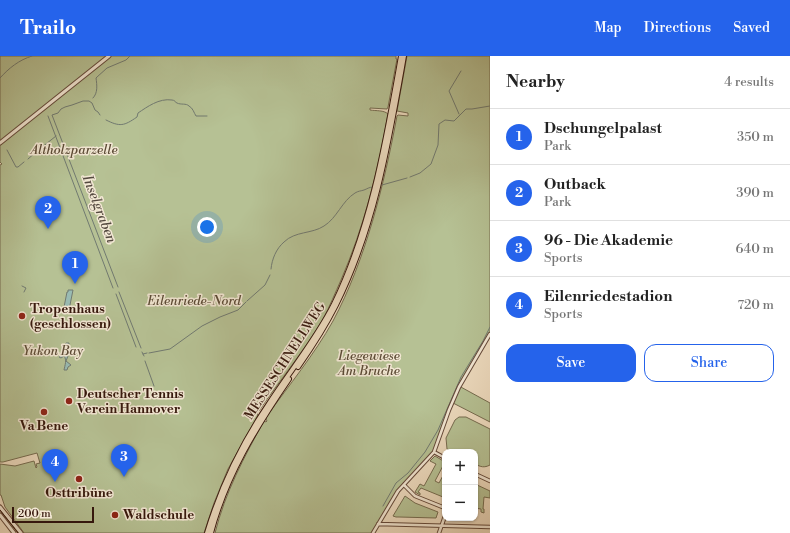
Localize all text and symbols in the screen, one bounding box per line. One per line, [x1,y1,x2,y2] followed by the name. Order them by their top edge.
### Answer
[20,16,76,40] text: Trailo
[594,19,622,37] text: Map
[644,19,711,37] text: Directions
[733,19,770,37] text: Saved
[506,71,565,93] text: Nearby
[724,74,774,90] text: 4 results
[544,119,662,138] text: Dschungelpalast
[516,129,522,145] text: 1
[737,129,774,145] text: 350 m
[544,138,571,154] text: Park
[28,142,118,158] park label: Altholzparzelle
[77,171,120,246] water label: Inselgraben
[544,175,606,194] text: Outback
[515,185,523,201] text: 2
[736,185,774,201] text: 390 m
[544,194,571,210] text: Park
[35,196,61,229] pin: 2
[197,217,217,237] your location
[544,231,673,250] text: 96 - Die Akademie
[515,241,523,257] text: 3
[735,241,774,257] text: 640 m
[544,250,583,266] text: Sports
[62,251,88,284] pin: 1
[544,287,672,306] text: Eilenriedestadion
[146,293,241,309] park label: Eilenriede-Nord
[515,297,523,313] text: 4
[738,297,774,313] text: 720 m
[241,299,329,423] street label: MESSESCHNELLWEG
[30,301,111,332] place label: Tropenhaus (geschlossen)
[544,306,583,322] text: Sports
[17,311,27,321] marker: Tropenhaus (geschlossen)
[23,343,83,359] park label: Yukon Bay
[506,344,636,382] button: Save
[644,344,774,382] button: Share
[336,348,400,379] park label: Liegewiese Am Bruche
[76,386,184,417] place label: Deutscher Tennis Verein Hannover
[64,396,74,406] marker: Deutscher Tennis Verein Hannover
[39,407,49,417] marker: Va Bene
[19,418,68,434] place label: Va Bene
[111,444,137,477] pin: 3
[42,449,68,482] pin: 4
[442,449,478,521] map controls
[442,449,478,485] button: +
[74,474,84,484] marker: Osttribüne
[45,485,113,501] place label: Osttribüne
[442,485,478,521] button: −
[12,505,94,524] scale bar
[18,507,51,521] text: 200 m
[122,507,194,523] place label: Waldschule
[110,510,120,520] marker: Waldschule

